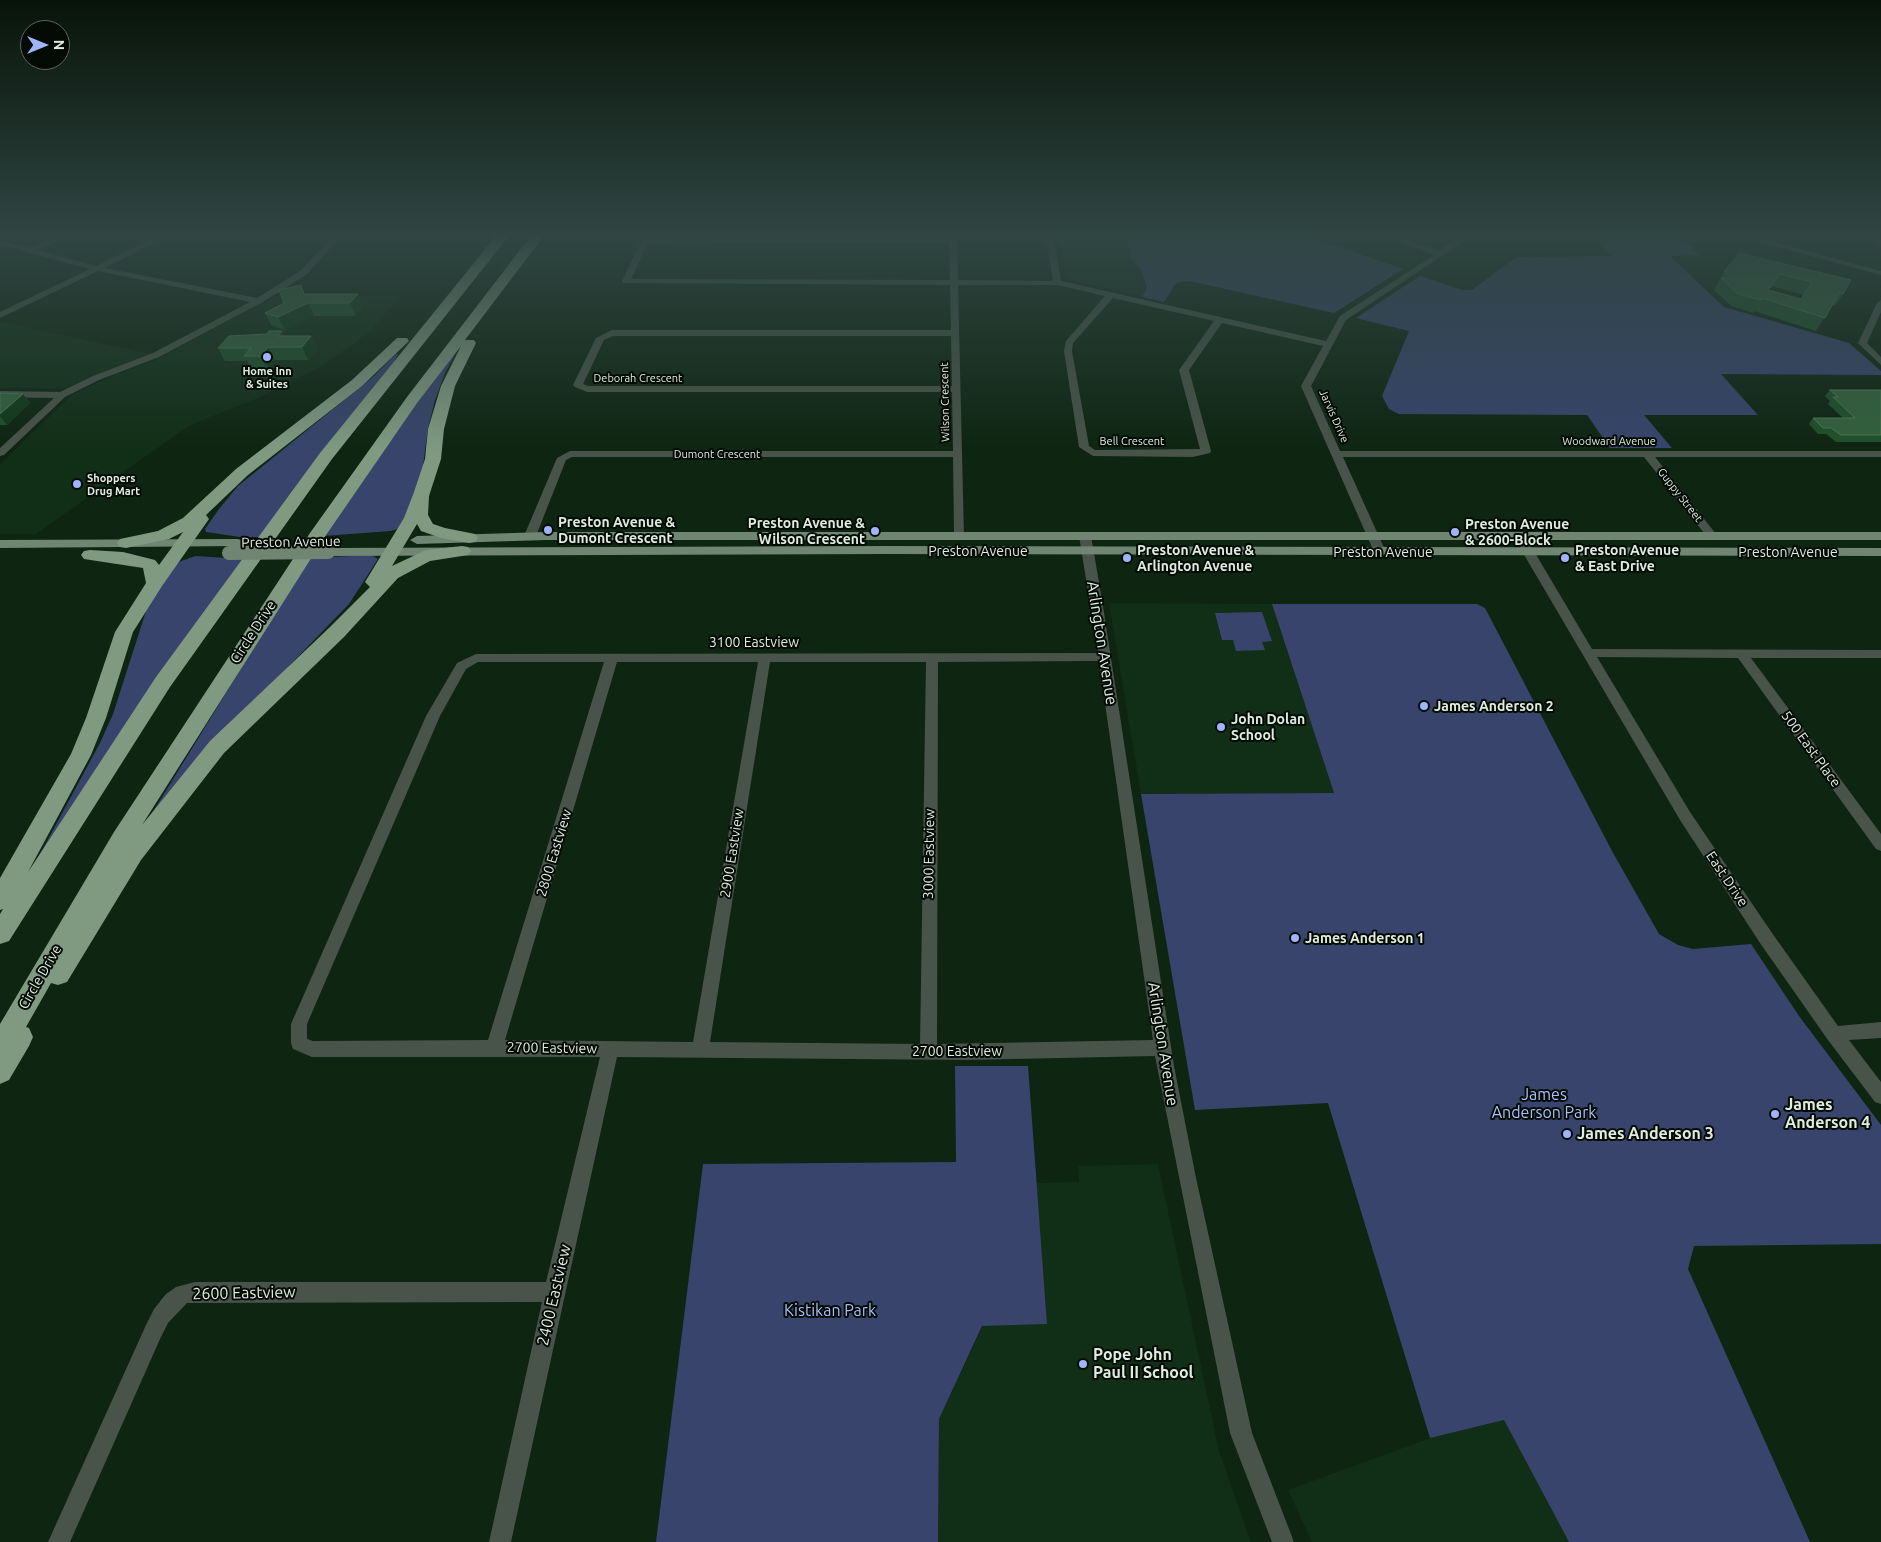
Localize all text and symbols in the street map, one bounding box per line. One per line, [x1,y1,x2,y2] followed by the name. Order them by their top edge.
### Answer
[20,20,70,70] north arrow
[51,40,67,50] text: N
[261,351,273,363] marker: Home Inn & Suites
[938,362,952,442] street label: Wilson Crescent
[242,364,292,390] place label: Home Inn & Suites
[594,371,682,385] street label: Deborah Crescent
[1316,387,1352,445] street label: Jarvis Drive
[1100,434,1164,448] street label: Bell Crescent
[1562,434,1656,448] street label: Woodward Avenue
[674,447,760,461] street label: Dumont Crescent
[1655,465,1705,525] street label: Guppy Street
[87,471,140,497] place label: Shoppers Drug Mart
[71,478,83,490] marker: Shoppers Drug Mart
[558,514,675,546] place label: Preston Avenue & Dumont Crescent
[748,515,865,548] place label: Preston Avenue & Wilson Crescent
[1465,516,1569,548] place label: Preston Avenue & 2600-Block
[542,524,554,536] marker: Preston Avenue & Dumont Crescent
[869,525,881,537] marker: Preston Avenue & Wilson Crescent
[1449,526,1461,538] marker: Preston Avenue & 2600-Block
[241,533,341,551] street label: Preston Avenue
[1137,542,1254,574] place label: Preston Avenue & Arlington Avenue
[1575,542,1679,574] place label: Preston Avenue & East Drive
[928,543,1028,559] street label: Preston Avenue
[1333,544,1433,560] street label: Preston Avenue
[1738,544,1838,560] street label: Preston Avenue
[1121,552,1133,564] marker: Preston Avenue & Arlington Avenue
[1559,552,1571,564] marker: Preston Avenue & East Drive
[1083,580,1121,706] street label: Arlington Avenue
[226,597,280,667] street label: Circle Drive
[709,634,799,650] street label: 3100 Eastview
[1434,698,1554,714] place label: James Anderson 2
[1418,700,1430,712] marker: James Anderson 2
[1778,708,1844,790] street label: 500 East Place
[1231,711,1305,744] place label: John Dolan School
[1215,721,1227,733] marker: John Dolan School
[533,807,575,899] street label: 2800 Eastview
[717,807,747,899] street label: 2900 Eastview
[920,809,938,899] street label: 3000 Eastview
[1702,848,1752,910] street label: East Drive
[1305,930,1425,946] place label: James Anderson 1
[1289,932,1301,944] marker: James Anderson 1
[15,942,65,1012] street label: Circle Drive
[1144,981,1182,1107] street label: Arlington Avenue
[507,1039,597,1057] street label: 2700 Eastview
[912,1043,1002,1059] street label: 2700 Eastview
[1492,1085,1596,1123] park label: James Anderson Park
[1785,1095,1870,1133] place label: James Anderson 4
[1769,1108,1781,1120] marker: James Anderson 4
[1577,1124,1714,1144] place label: James Anderson 3
[1561,1128,1573,1140] marker: James Anderson 3
[533,1243,575,1347] street label: 2400 Eastview
[192,1283,296,1303] street label: 2600 Eastview
[784,1301,876,1321] park label: Kistikan Park
[1093,1345,1193,1383] place label: Pope John Paul II School
[1077,1358,1089,1370] marker: Pope John Paul II School

